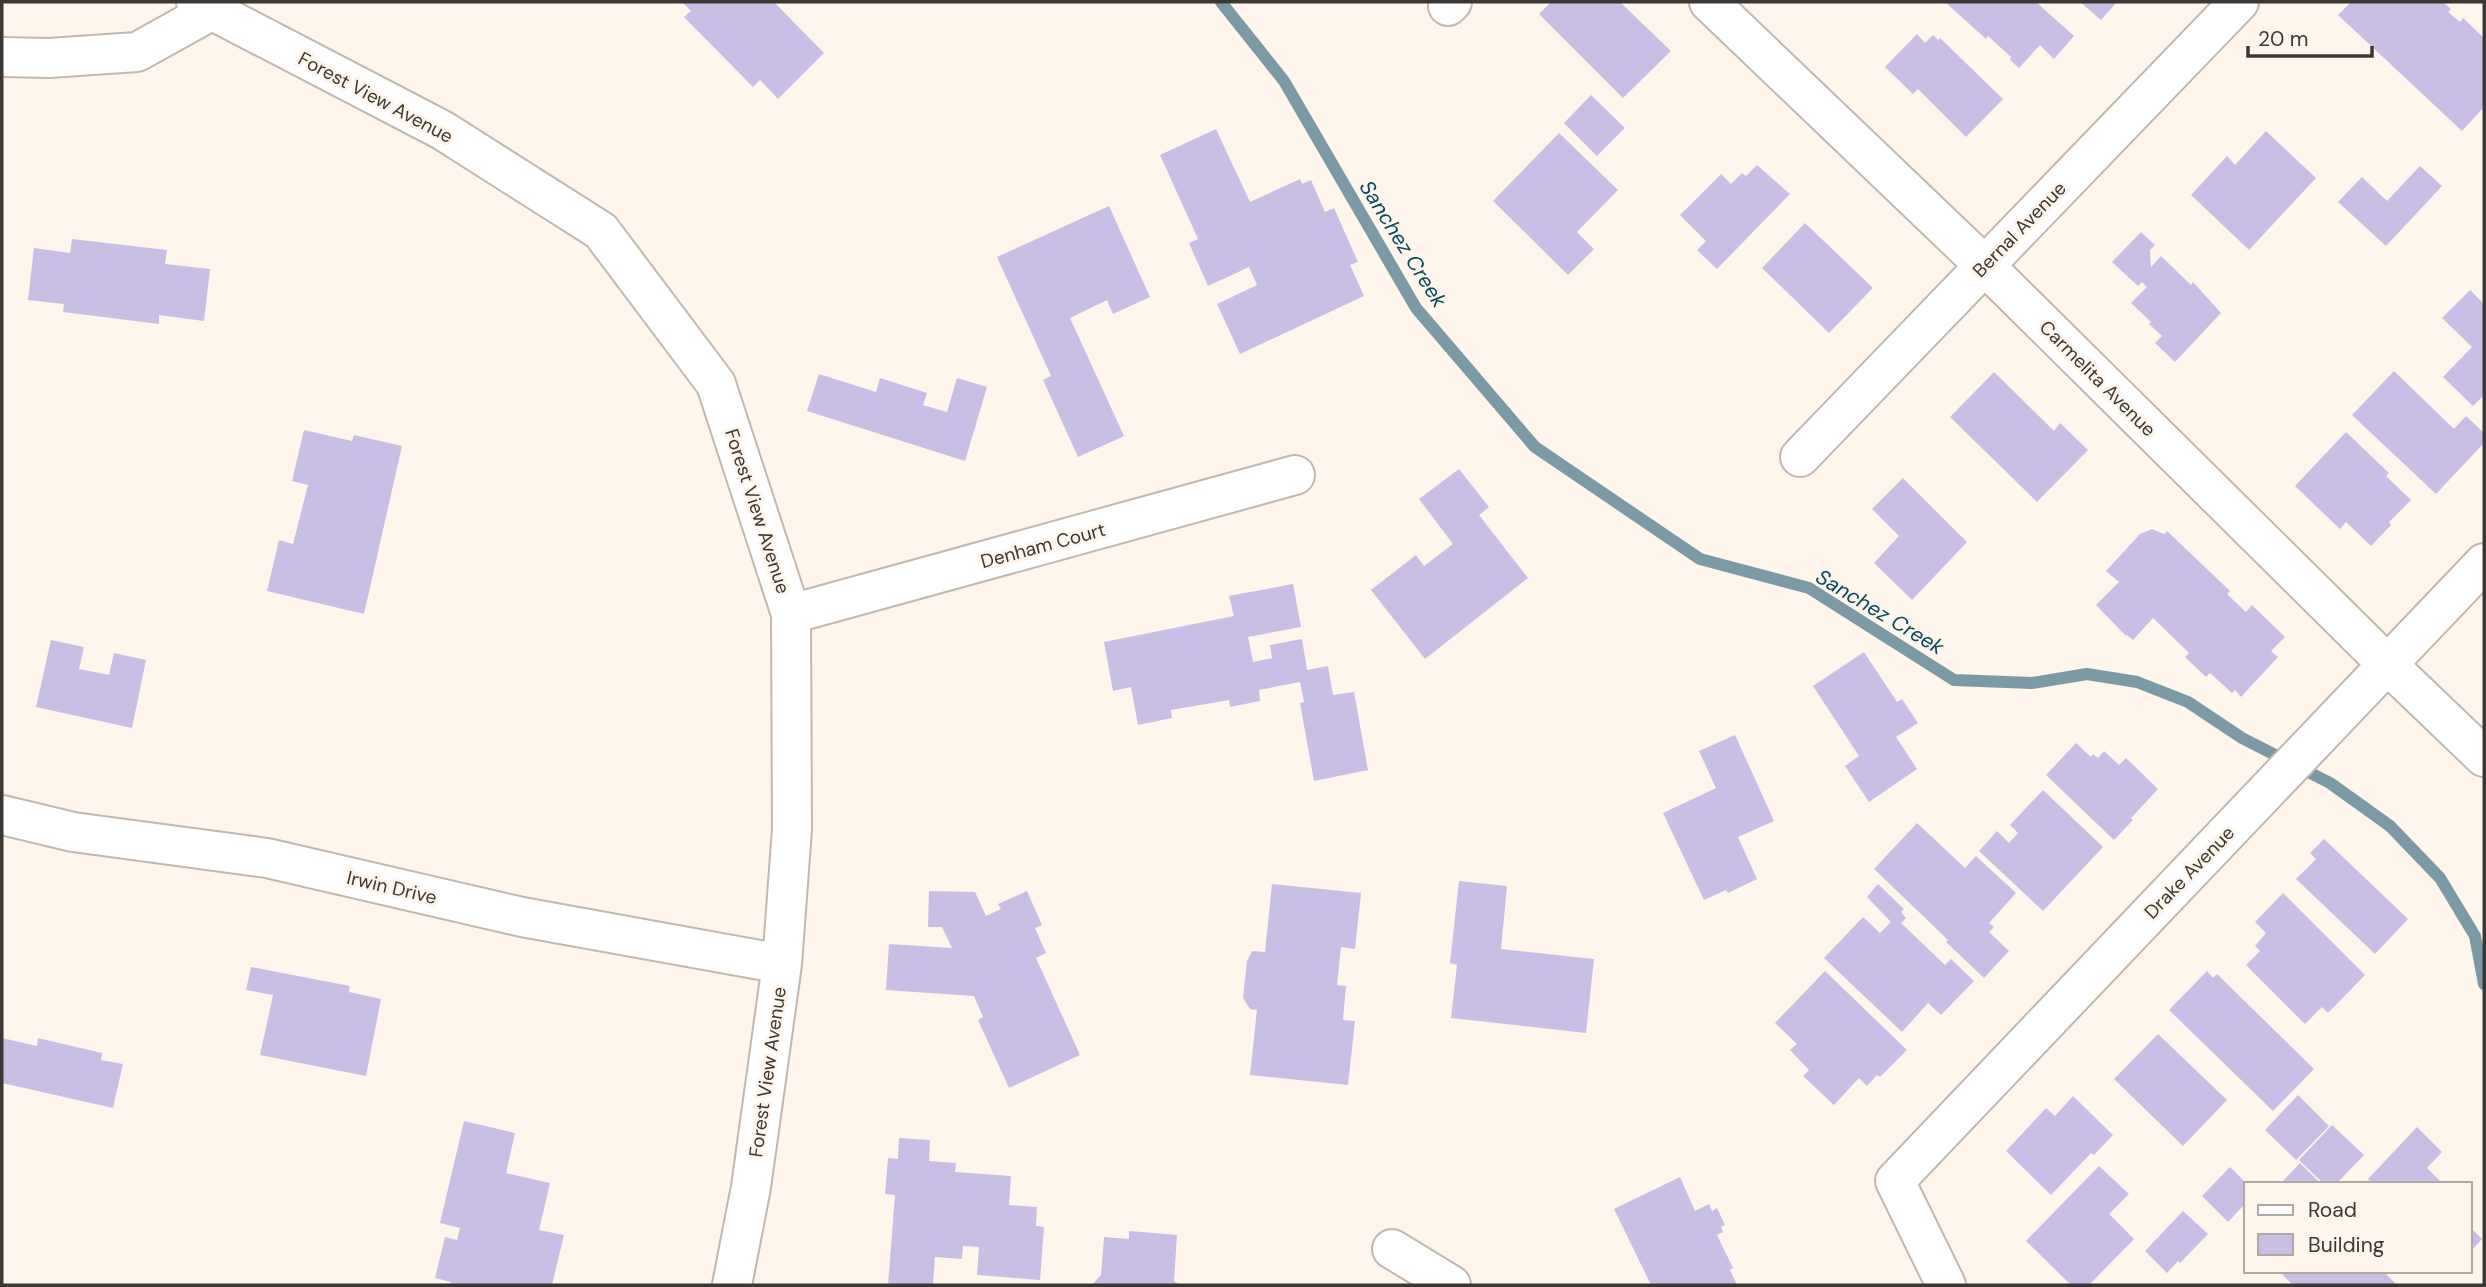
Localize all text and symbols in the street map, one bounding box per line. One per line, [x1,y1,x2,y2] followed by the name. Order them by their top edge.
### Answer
[2248,14,2372,58] scale bar
[2258,25,2309,53] text: 20 m
[294,46,458,149] street label: Forest View Avenue
[1353,175,1453,313] water label: Sanchez Creek
[1967,176,2072,283] street label: Bernal Avenue
[2034,315,2161,442] street label: Carmelita Avenue
[719,426,796,597] street label: Forest View Avenue
[978,517,1108,574] street label: Denham Court
[1811,563,1950,661] water label: Sanchez Creek
[2139,821,2240,924] street label: Drake Avenue
[344,865,439,910] street label: Irwin Drive
[743,985,792,1159] street label: Forest View Avenue
[2244,1182,2472,1273] legend
[2308,1196,2357,1224] text: Road
[2308,1231,2385,1259] text: Building

